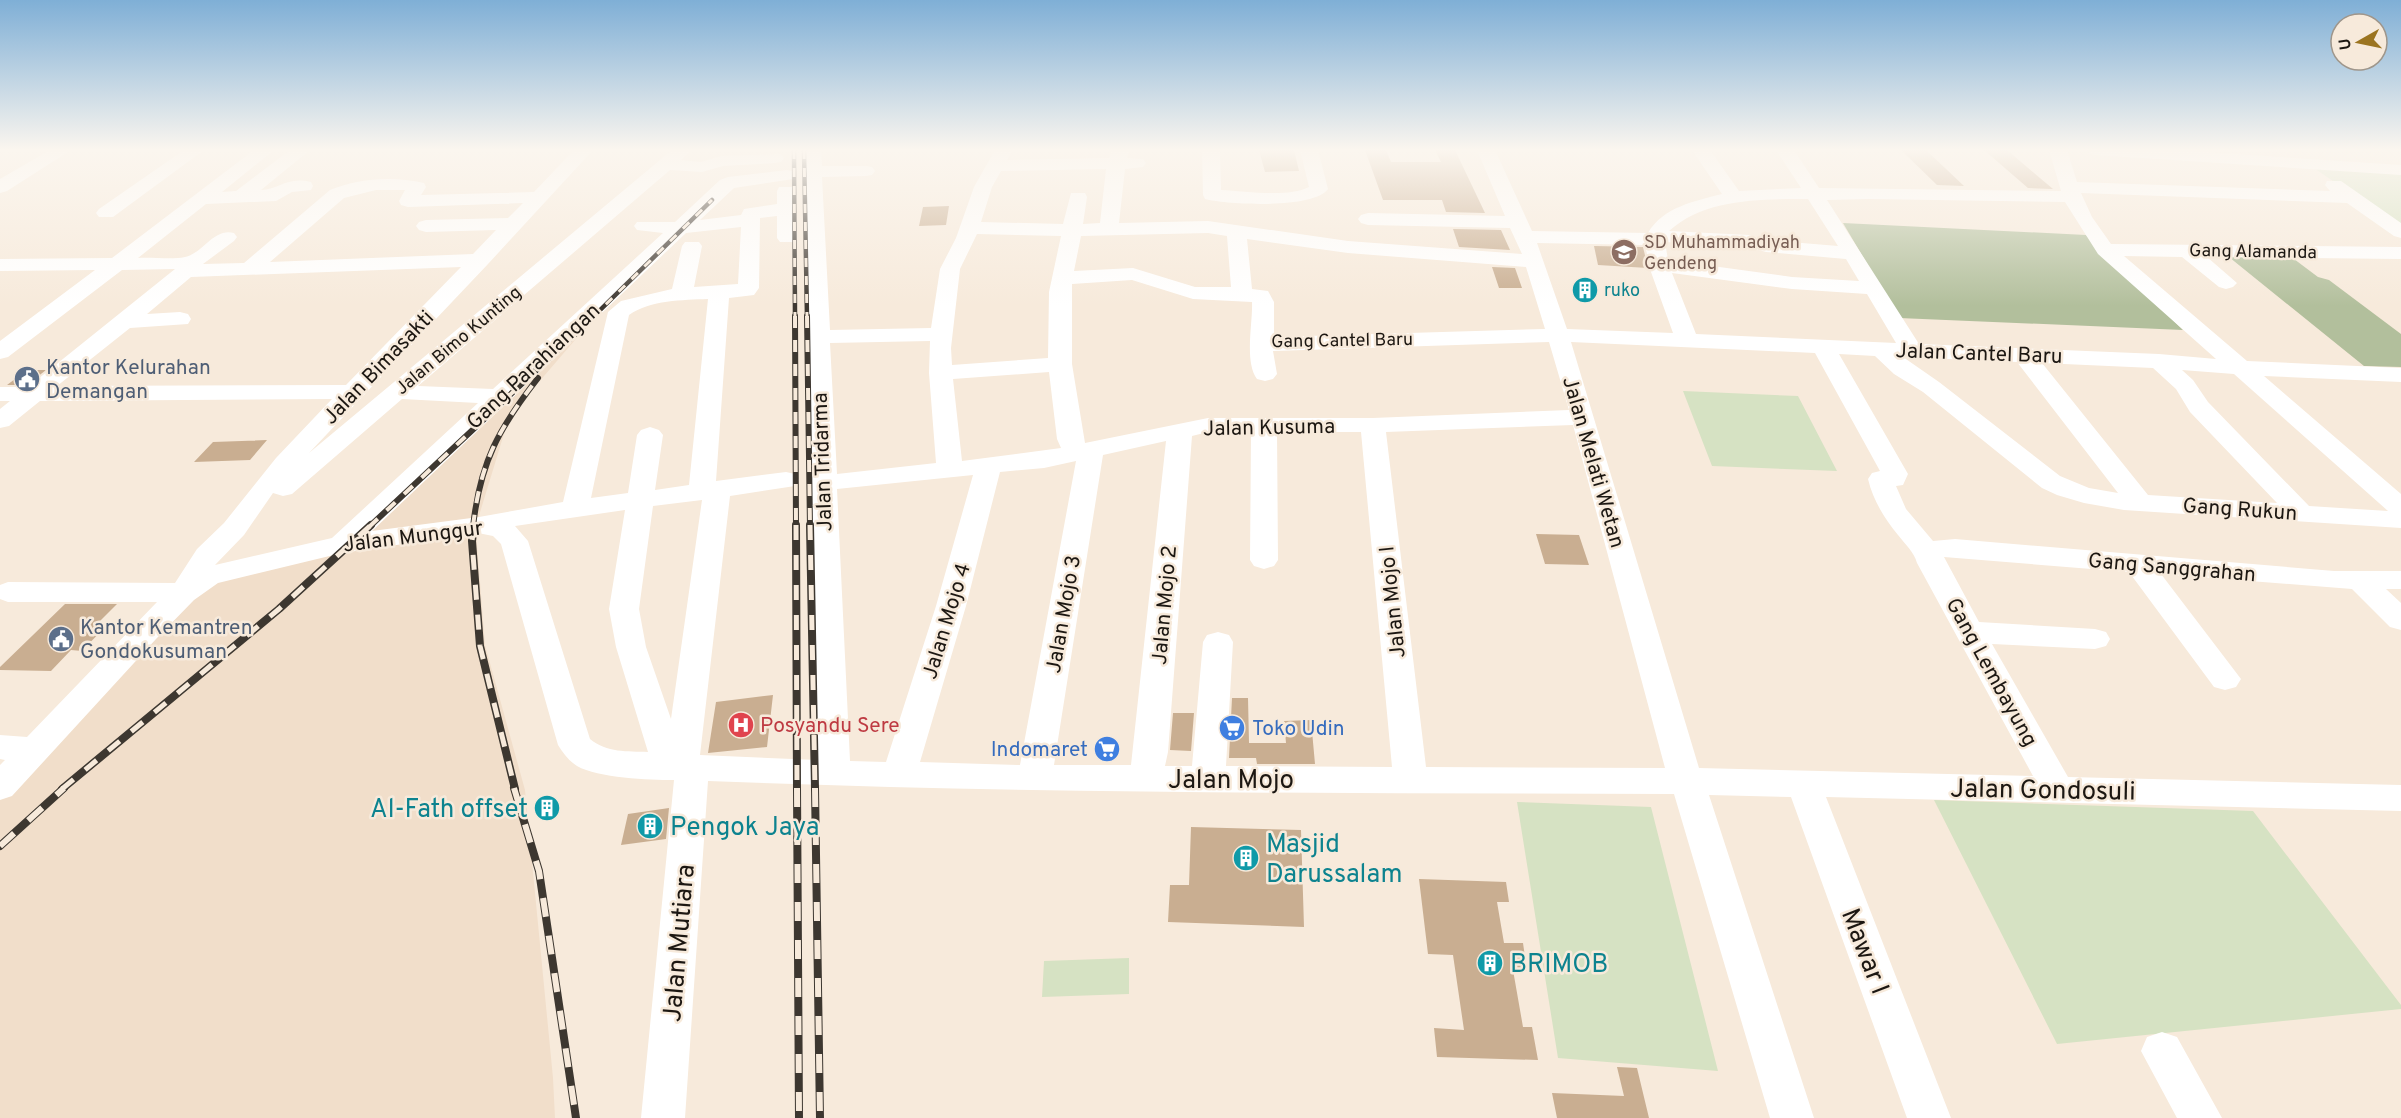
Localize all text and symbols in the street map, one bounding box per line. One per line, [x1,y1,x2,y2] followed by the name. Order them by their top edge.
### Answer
[2329,12,2389,72] north arrow
[2335,37,2357,51] text: U
[1644,232,1800,276] place label: SD Muhammadiyah Gendeng
[1609,237,1639,267] school or university icon: SD Muhammadiyah Gendeng
[2189,240,2317,265] street label: Gang Alamanda
[1570,275,1600,305] building icon: ruko
[1604,280,1640,303] place label: ruko
[391,282,527,401] street label: Jalan Bimo Kunting
[461,298,607,436] street label: Gang Parahiangan
[318,305,440,431] street label: Jalan Bimasakti
[1271,329,1413,354] street label: Gang Cantel Baru
[1895,338,2063,371] street label: Jalan Cantel Baru
[46,355,211,406] place label: Kantor Kelurahan Demangan
[12,364,42,394] public building icon: Kantor Kelurahan Demangan
[1555,374,1630,551] street label: Jalan Melati Wetan
[808,392,839,532] street label: Jalan Tridarma
[1203,414,1335,443] street label: Jalan Kusuma
[2182,493,2298,528] street label: Gang Rukun
[342,516,485,559] street label: Jalan Munggur
[1147,544,1184,666] street label: Jalan Mojo 2
[1374,544,1413,659] street label: Jalan Mojo I
[2087,548,2257,589] street label: Gang Sanggrahan
[1041,553,1088,675] street label: Jalan Mojo 3
[917,560,978,683] street label: Jalan Mojo 4
[1939,594,2043,752] street label: Gang Lembayung
[80,615,252,666] place label: Kantor Kemantren Gondokusuman
[46,624,76,654] public building icon: Kantor Kemantren Gondokusuman
[726,710,756,740] hospital icon: Posyandu Sere
[760,713,900,740] place label: Posyandu Sere
[1217,713,1247,743] supermarket icon: Toko Udin
[1252,716,1345,743] place label: Toko Udin
[1092,734,1122,764] supermarket icon: Indomaret
[991,737,1088,764] place label: Indomaret
[1168,765,1294,798] street label: Jalan Mojo
[1950,773,2136,810] street label: Jalan Gondosuli
[532,793,562,823] building icon: Al-Fath offset
[370,794,528,827] place label: Al-Fath offset
[635,811,665,841] building icon: Pengok Jaya
[670,812,819,845] place label: Pengok Jaya
[1266,829,1402,892] place label: Masjid Darussalam
[1231,843,1261,873] building icon: Masjid Darussalam
[657,863,704,1023] street label: Jalan Mutiara
[1832,904,1895,1000] street label: Mawar I
[1475,948,1505,978] building icon: BRIMOB
[1510,949,1608,982] place label: BRIMOB

